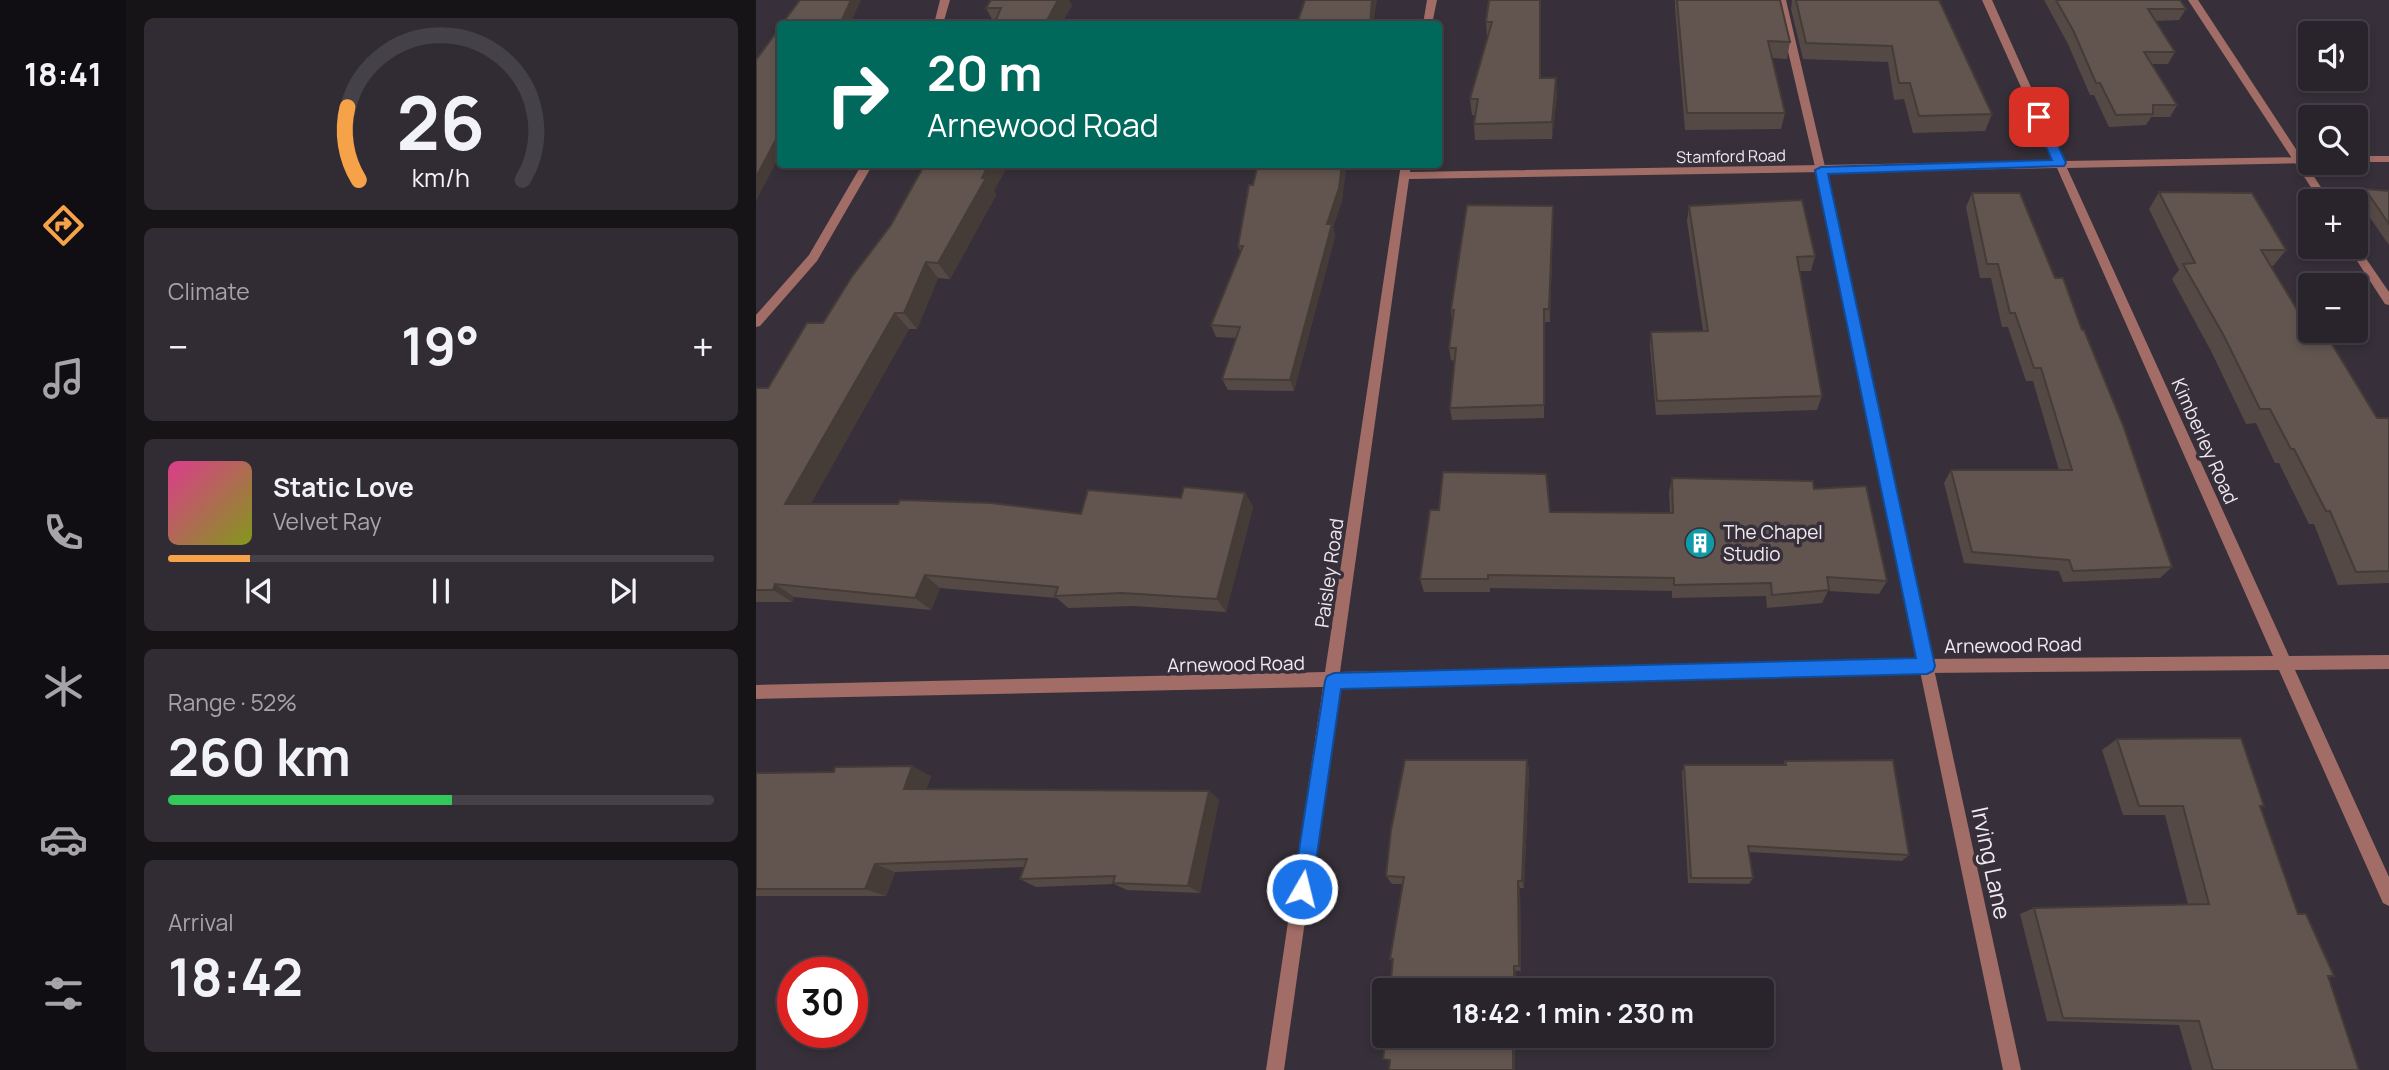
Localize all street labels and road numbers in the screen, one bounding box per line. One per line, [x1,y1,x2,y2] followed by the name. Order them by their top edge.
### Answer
[1676,144,1786,168] street label: Stamford Road
[2166,374,2244,508] street label: Kimberley Road
[1308,517,1350,629] street label: Paisley Road
[1944,631,2082,659] street label: Arnewood Road
[1167,650,1305,678] street label: Arnewood Road
[1964,804,2020,922] street label: Irving Lane

